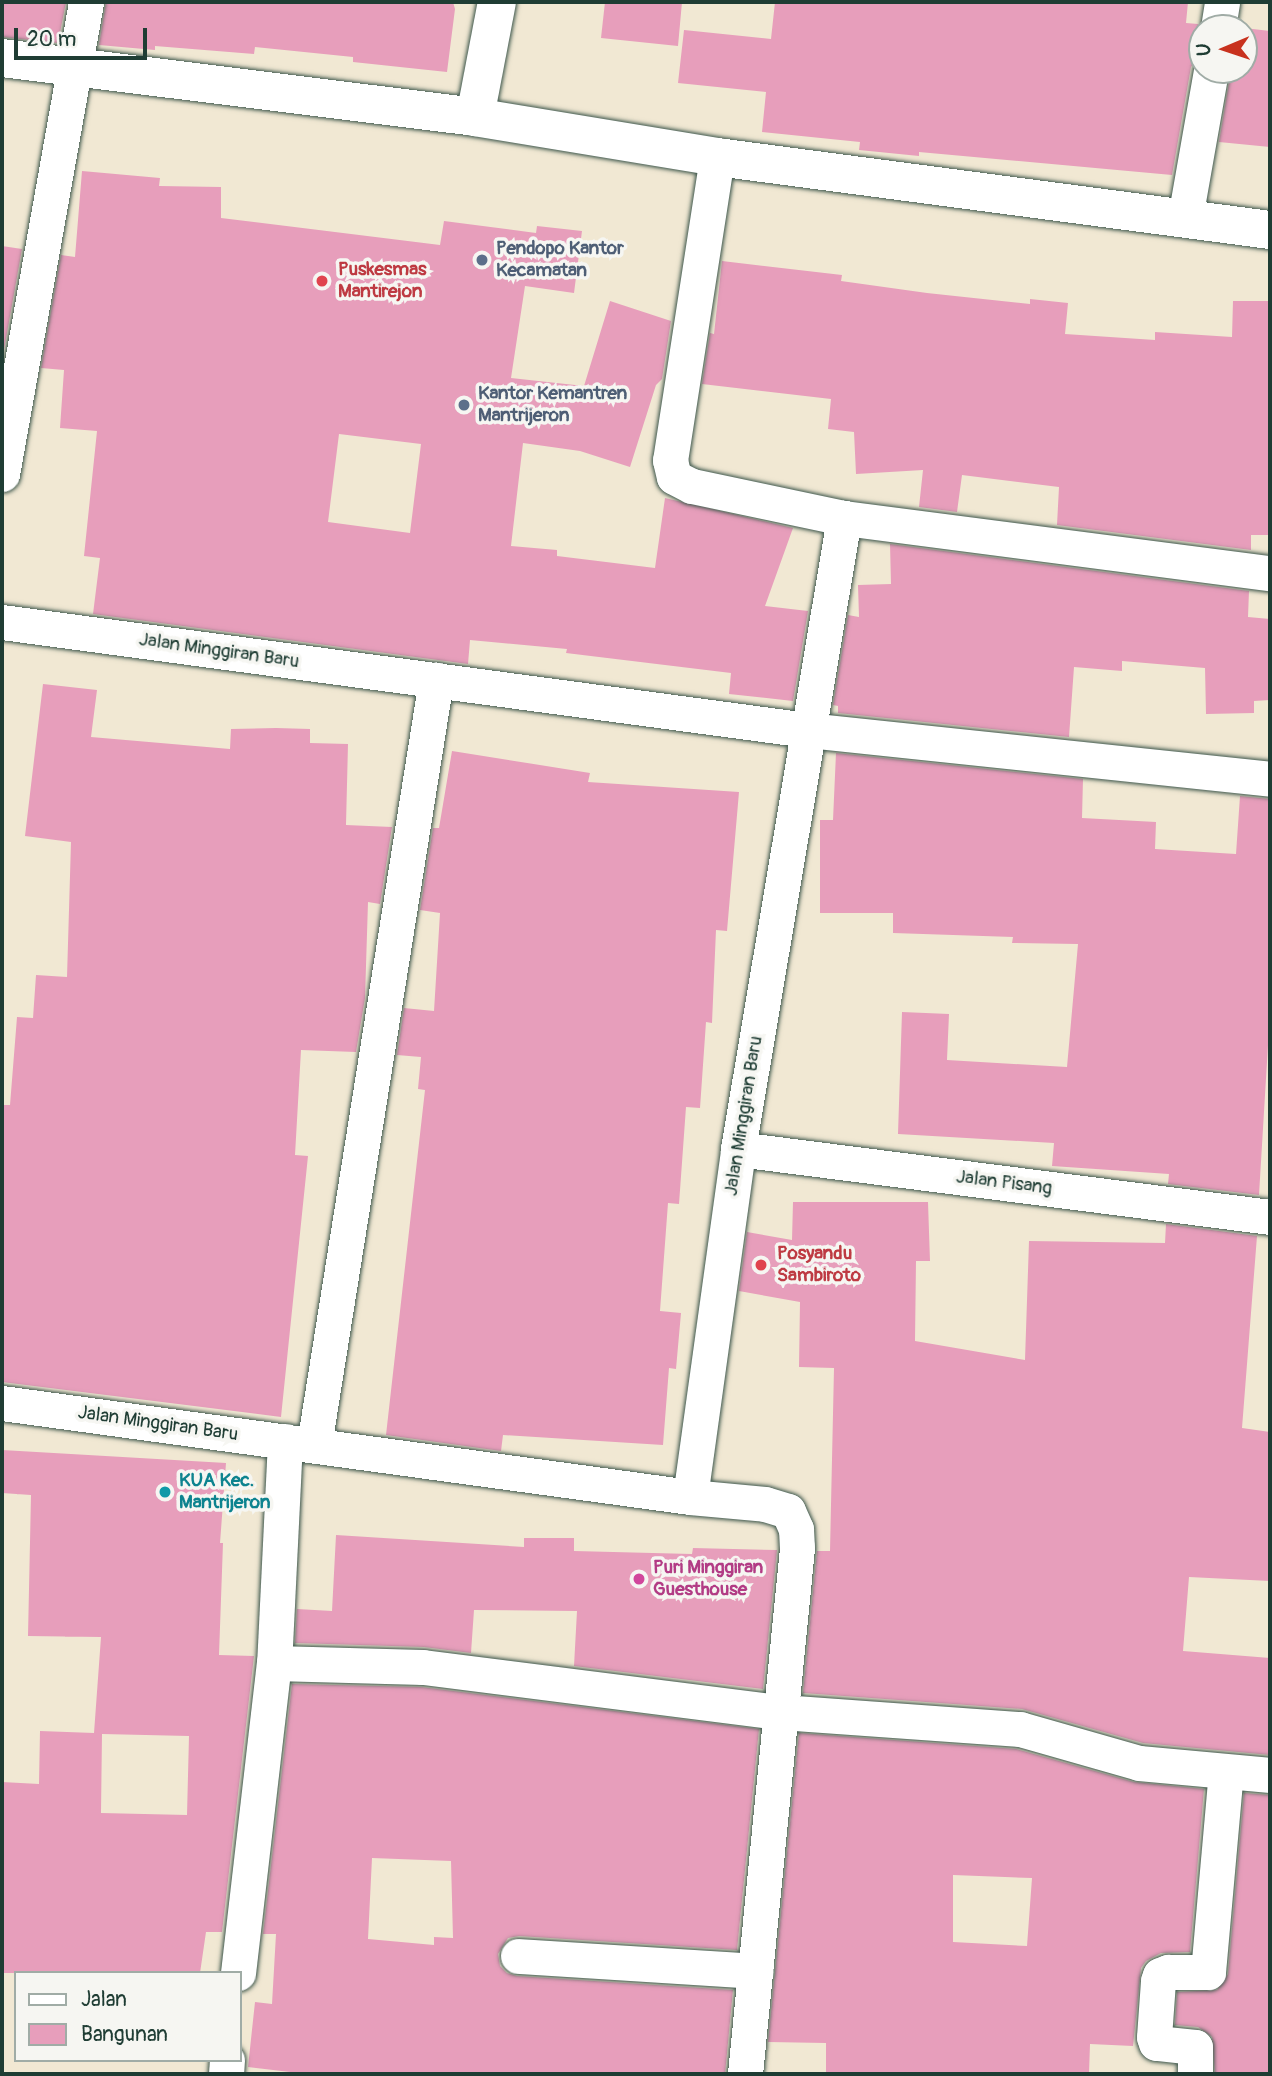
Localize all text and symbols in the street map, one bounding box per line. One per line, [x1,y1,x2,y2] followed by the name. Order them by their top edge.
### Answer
[18,14,150,58] scale bar
[1188,14,1258,84] north arrow
[27,26,76,53] text: 20 m
[1192,43,1216,56] text: U
[496,238,624,282] place label: Pendopo Kantor Kecamatan
[474,252,490,268] marker: Pendopo Kantor Kecamatan
[338,259,427,303] place label: Puskesmas Mantirejon
[312,271,332,291] marker: Puskesmas Mantirejon
[478,383,627,427] place label: Kantor Kemantren Mantrijeron
[456,397,472,413] marker: Kantor Kemantren Mantrijeron
[137,628,301,674] street label: Jalan Minggiran Baru
[720,1034,768,1198] street label: Jalan Minggiran Baru
[955,1166,1053,1200] street label: Jalan Pisang
[777,1243,861,1287] place label: Posyandu Sambiroto
[751,1255,771,1275] marker: Posyandu Sambiroto
[76,1401,240,1447] street label: Jalan Minggiran Baru
[179,1470,271,1514] place label: KUA Kec. Mantrijeron
[157,1484,173,1500] marker: KUA Kec. Mantrijeron
[653,1557,763,1601] place label: Puri Minggiran Guesthouse
[631,1571,647,1587] marker: Puri Minggiran Guesthouse
[14,1971,242,2062] legend
[81,1986,127,2013] text: Jalan
[81,2021,168,2048] text: Bangunan

